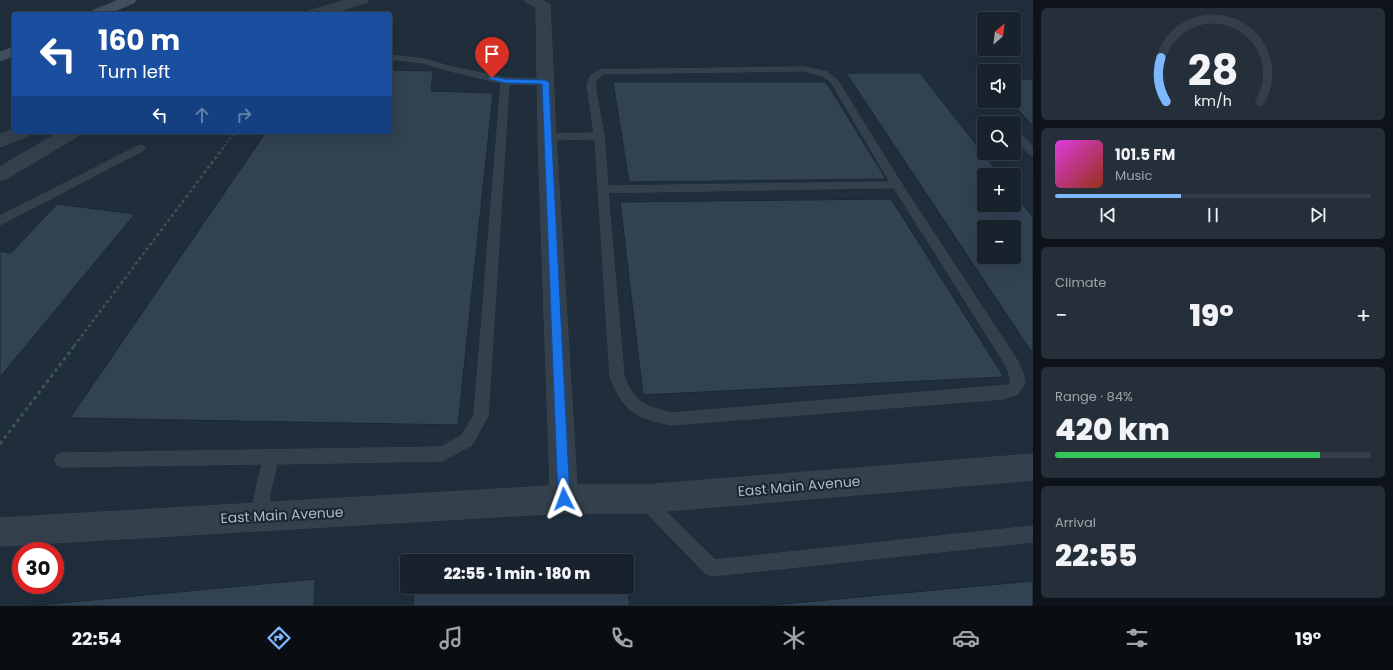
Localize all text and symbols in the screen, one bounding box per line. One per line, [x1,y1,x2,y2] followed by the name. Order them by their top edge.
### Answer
[977,12,1021,56] north arrow
[977,12,1021,264] map controls
[98,21,180,60] text: 160 m
[32,28,84,80] icon: left
[475,37,509,78] pin
[1188,41,1238,100] text: 28
[481,43,503,65] icon: arrive
[98,59,170,84] text: Turn left
[977,64,1021,108] button: sound
[1194,90,1232,110] text: km/h
[149,104,171,126] icon: left
[191,104,213,126] icon: ahead
[233,104,255,126] icon: right
[977,116,1021,160] button: search
[1115,144,1175,165] text: 101.5 FM
[1115,166,1152,185] text: Music
[977,168,1021,212] button: +
[1097,204,1119,226] icon: previous
[1202,204,1224,226] icon: pause
[1307,204,1329,226] icon: next
[977,220,1021,264] button: −
[1055,273,1106,292] text: Climate
[1189,294,1234,337] text: 19°
[1055,300,1067,331] text: −
[1356,300,1371,331] text: +
[1055,387,1133,406] text: Range · 84%
[1055,408,1170,451] text: 420 km
[737,471,861,501] street label: East Main Avenue
[543,478,585,520] position arrow
[220,502,344,528] street label: East Main Avenue
[1055,513,1096,532] text: Arrival
[1055,534,1138,577] text: 22:55
[12,542,64,594] speed limit sign: 30
[444,563,590,584] text: 22:55 · 1 min · 180 m
[265,624,293,652] icon: directions
[437,624,465,652] icon: music
[608,624,636,652] icon: phone
[780,624,808,652] icon: climate
[952,624,980,652] icon: car
[1123,624,1151,652] icon: filters
[72,626,121,651] text: 22:54
[1295,626,1321,651] text: 19°

